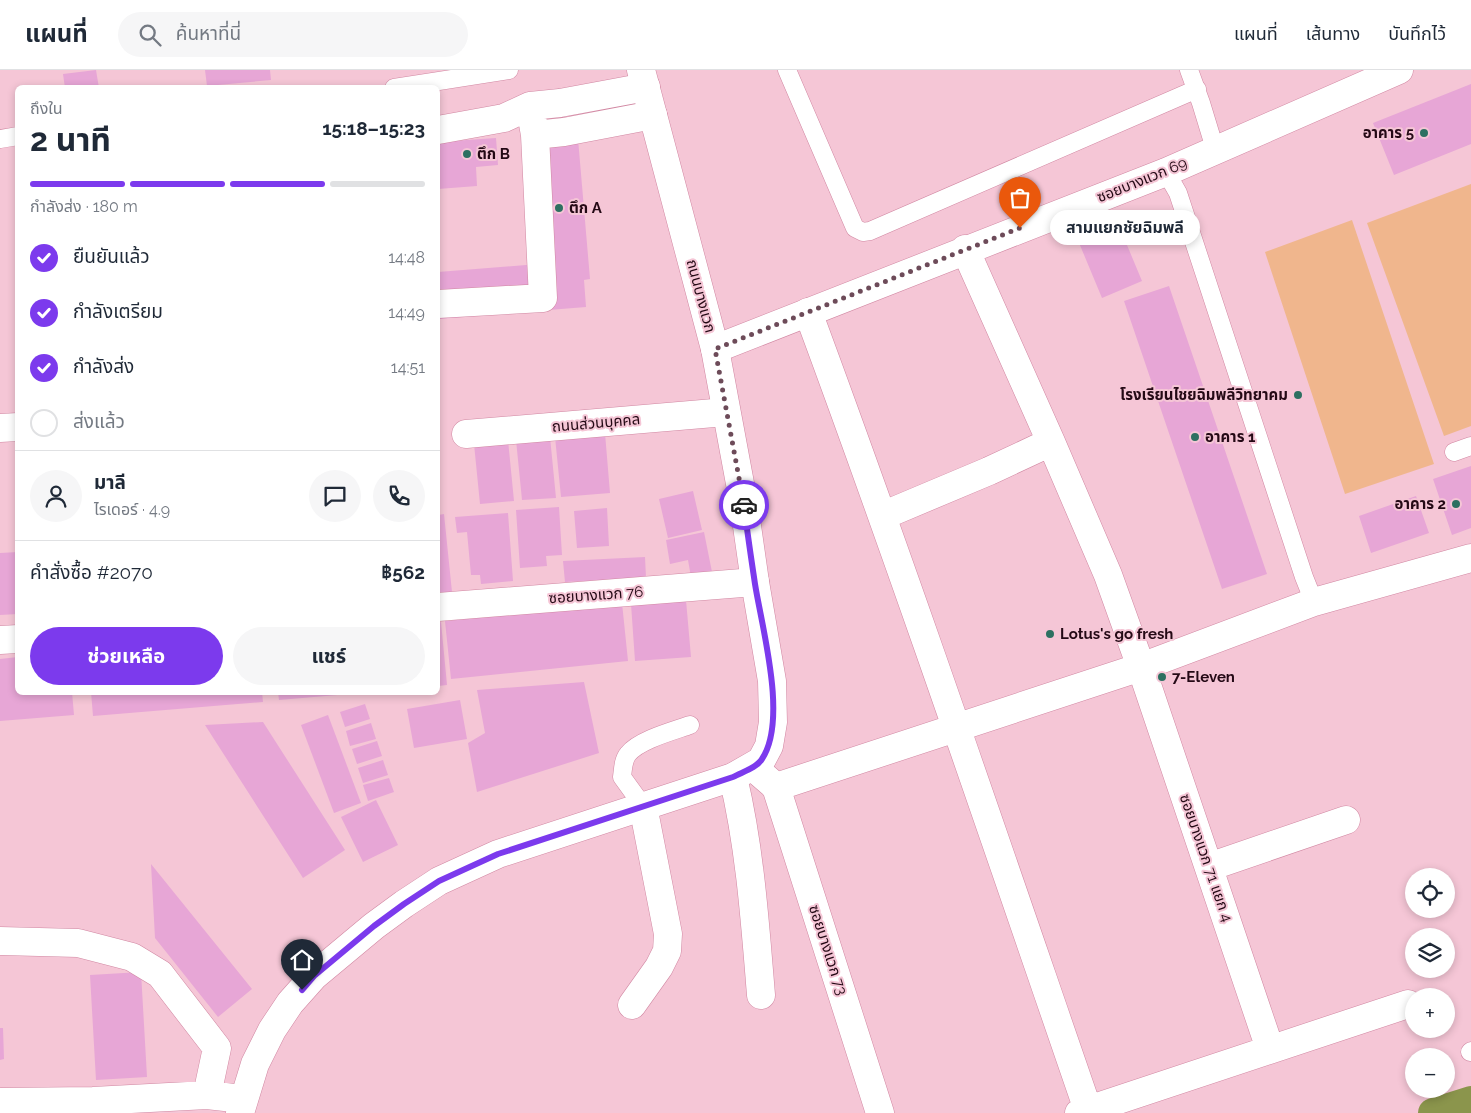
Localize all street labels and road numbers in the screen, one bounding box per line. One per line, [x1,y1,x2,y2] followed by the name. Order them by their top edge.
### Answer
[1094,154,1190,206] street label: ซอยบางแวก 69
[683,257,719,335] street label: ถนนบางแวก
[551,410,641,436] street label: ถนนส่วนบุคคล
[548,583,644,607] street label: ซอยบางแวก 76
[1176,792,1236,924] street label: ซอยบางแวก 71 แยก 4
[805,903,851,997] street label: ซอยบางแวก 73

